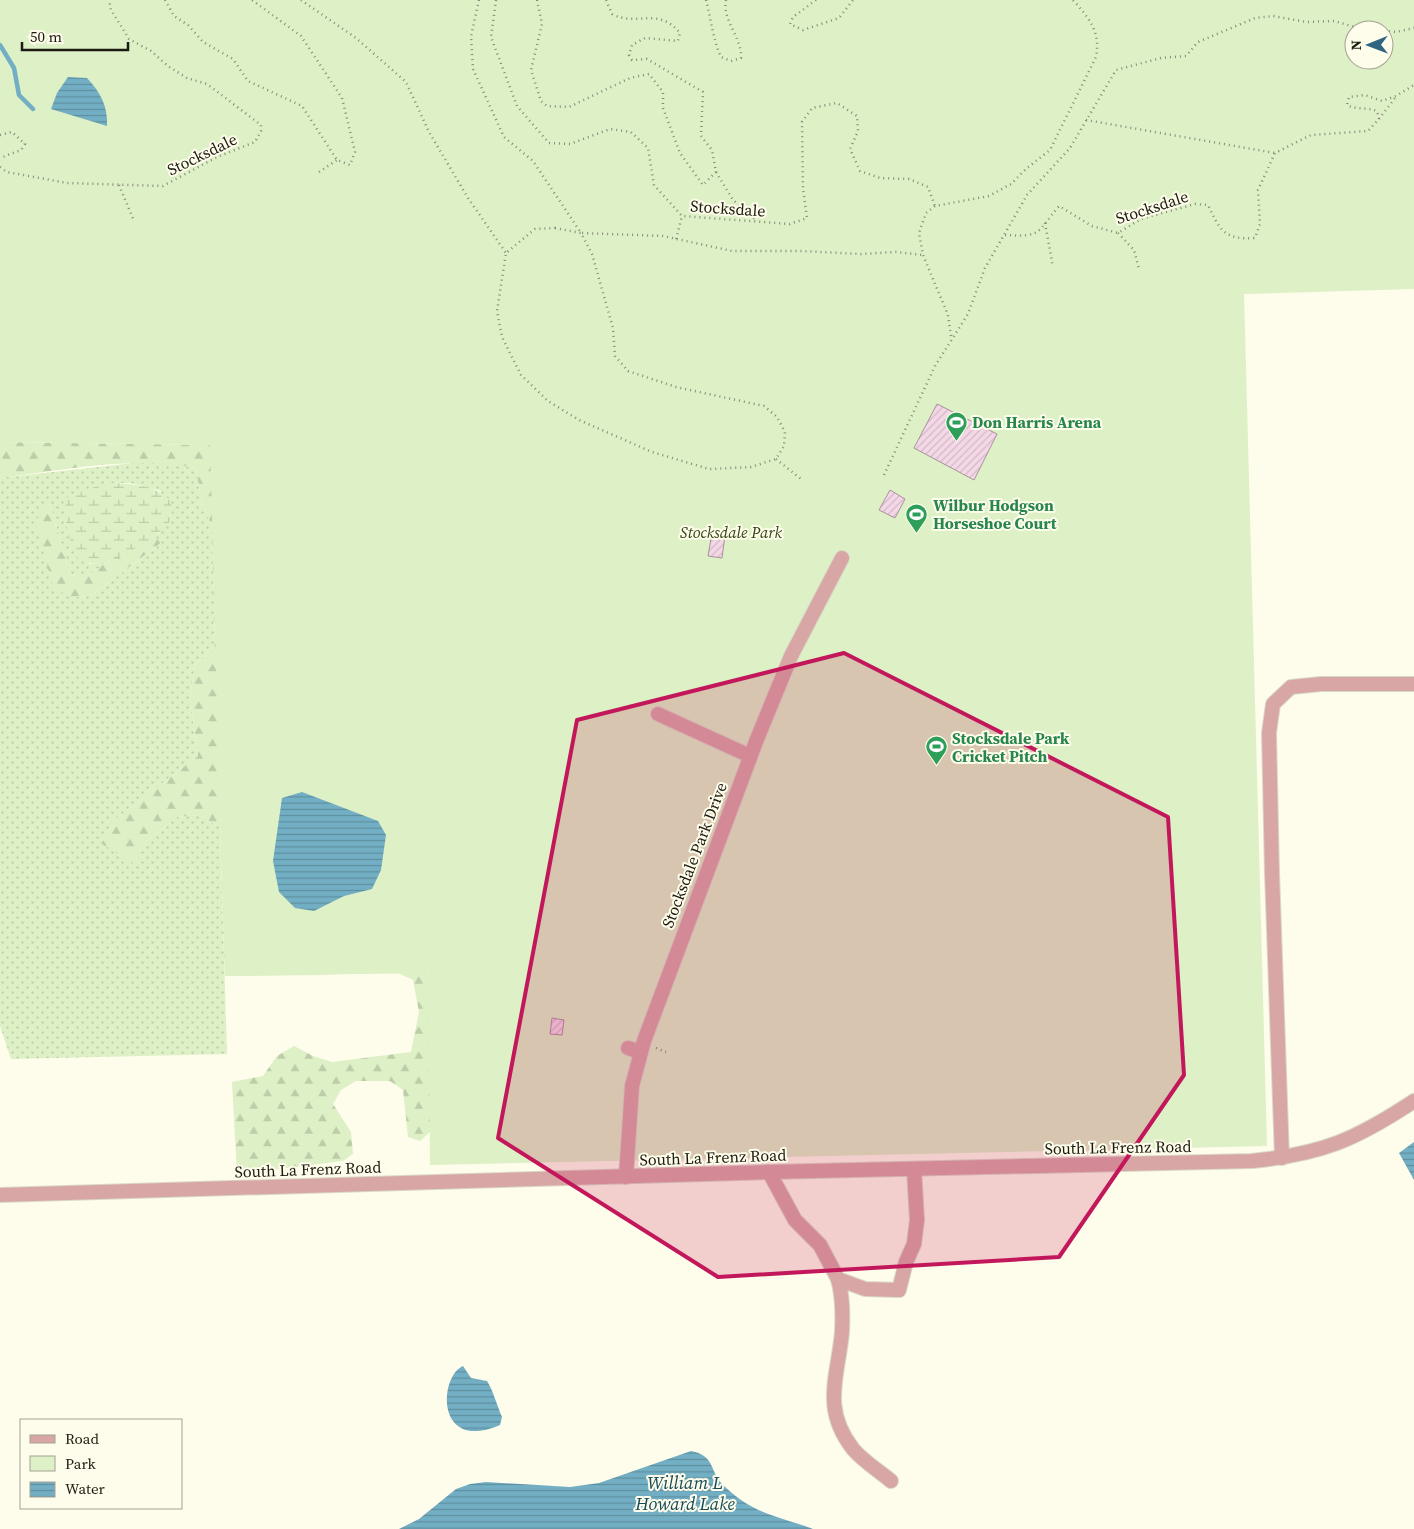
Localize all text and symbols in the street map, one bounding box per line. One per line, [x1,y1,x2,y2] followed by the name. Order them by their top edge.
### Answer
[22,20,129,52] scale bar
[1344,20,1394,70] north arrow
[30,26,62,47] text: 50 m
[1346,40,1366,51] text: N
[163,128,241,180] street label: Stocksdale
[1113,185,1191,229] street label: Stocksdale
[690,194,766,222] street label: Stocksdale
[944,410,968,441] sports icon: Don Harris Arena
[972,411,1102,433] place label: Don Harris Arena
[933,494,1057,534] place label: Wilbur Hodgson Horseshoe Court
[905,502,929,533] sports icon: Wilbur Hodgson Horseshoe Court
[680,521,782,543] park label: Stocksdale Park
[952,727,1070,767] place label: Stocksdale Park Cricket Pitch
[924,735,948,766] sports icon: Stocksdale Park Cricket Pitch
[656,779,732,931] street label: Stocksdale Park Drive
[1044,1135,1192,1159] street label: South La Frenz Road
[639,1143,787,1171] street label: South La Frenz Road
[234,1155,382,1183] street label: South La Frenz Road
[20,1419,182,1509] legend
[65,1428,99,1449] text: Road
[65,1453,97,1474] text: Park
[634,1470,735,1516] water label: William L Howard Lake
[65,1478,106,1499] text: Water

